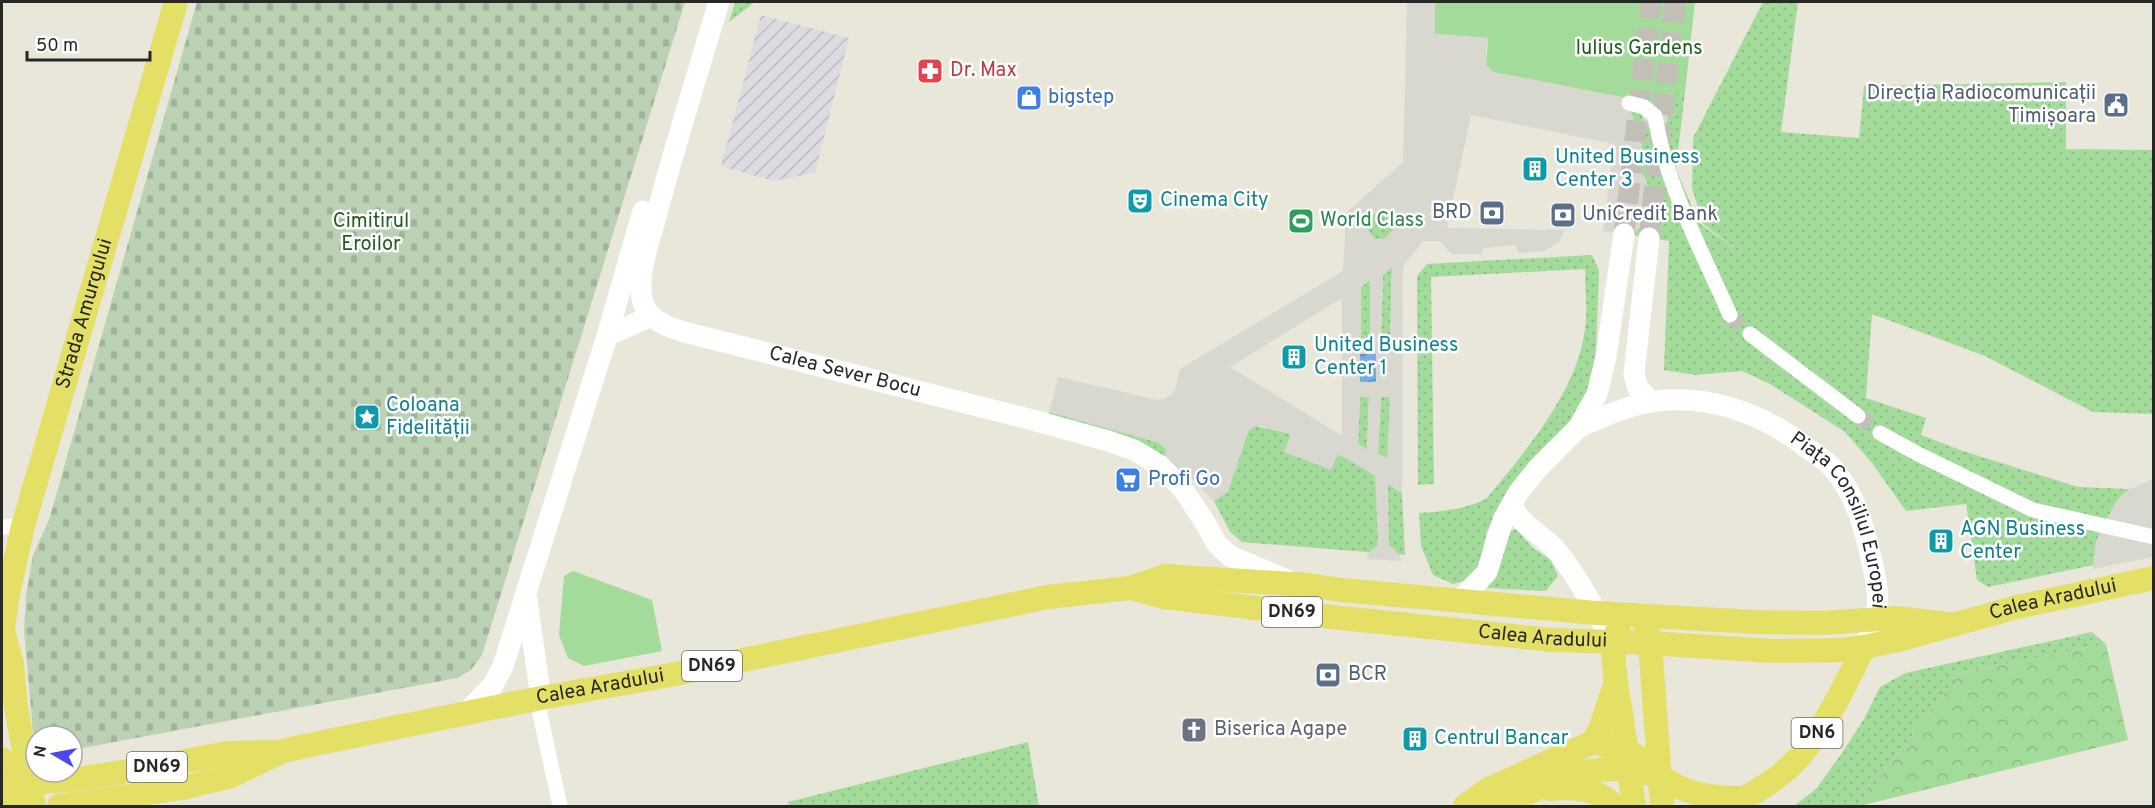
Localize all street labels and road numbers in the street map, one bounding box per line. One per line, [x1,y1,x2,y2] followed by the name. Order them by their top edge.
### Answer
[51,235,119,392] street label: Strada Amurgului
[766,341,924,404] street label: Calea Sever Bocu
[1784,426,1891,610] street label: Piața Consiliul Europei
[1986,573,2119,627] street label: Calea Aradului
[1262,597,1322,627] road number: DN69
[1477,619,1608,655] street label: Calea Aradului
[682,651,742,681] road number: DN69
[534,663,666,712] street label: Calea Aradului
[1792,718,1842,748] road number: DN6
[127,752,187,782] road number: DN69

